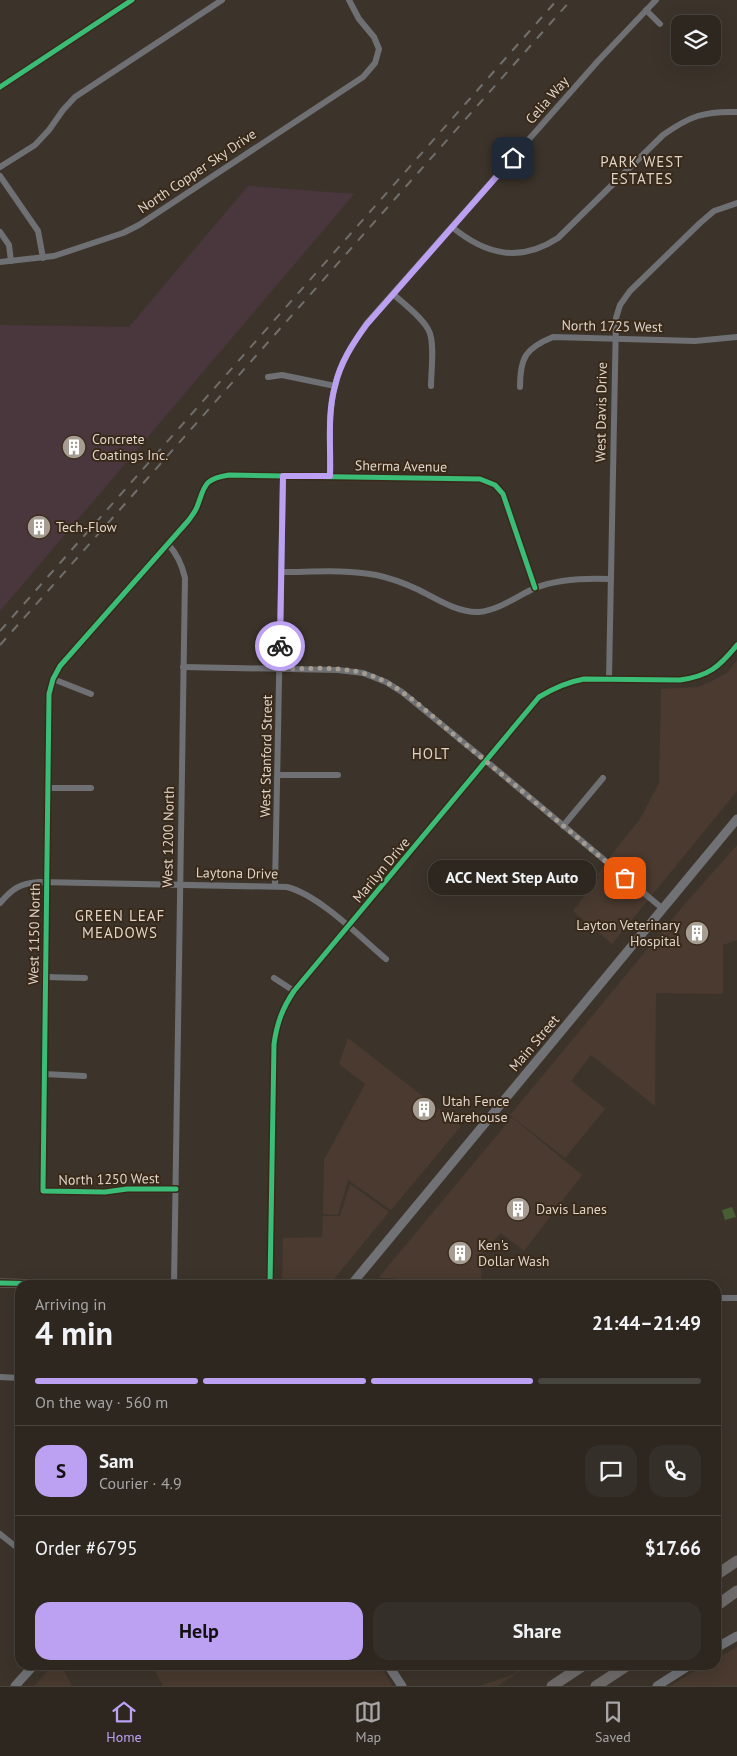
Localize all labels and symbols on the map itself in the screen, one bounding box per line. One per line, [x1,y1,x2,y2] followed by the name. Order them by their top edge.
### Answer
[521,72,573,128] street label: Celia Way
[134,125,260,217] street label: North Copper Sky Drive
[492,137,534,179] pin
[600,152,684,188] district label: PARK WEST ESTATES
[561,316,663,336] street label: North 1725 West
[591,362,611,462] street label: West Davis Drive
[92,430,168,464] place label: Concrete Coatings Inc.
[61,434,87,460] building icon: Concrete Coatings Inc.
[355,456,447,476] street label: Sherma Avenue
[26,514,52,540] building icon: Tech-Flow
[56,518,118,536] place label: Tech-Flow
[255,621,305,671] courier
[256,694,276,818] street label: West Stanford Street
[412,744,450,763] district label: HOLT
[158,786,178,888] street label: West 1200 North
[348,834,414,906] street label: Marilyn Drive
[604,857,646,899] pin
[428,860,595,896] callout: ACC Next Step Auto
[196,863,278,883] street label: Laytona Drive
[24,883,44,985] street label: West 1150 North
[75,906,165,942] district label: GREEN LEAF MEADOWS
[576,916,680,950] place label: Layton Veterinary Hospital
[684,920,710,946] building icon: Layton Veterinary Hospital
[505,1011,563,1075] street label: Main Street
[442,1092,509,1126] place label: Utah Fence Warehouse
[411,1096,437,1122] building icon: Utah Fence Warehouse
[58,1169,160,1189] street label: North 1250 West
[505,1196,531,1222] building icon: Davis Lanes
[536,1200,607,1218] place label: Davis Lanes
[478,1236,550,1270] place label: Ken's Dollar Wash
[447,1240,473,1266] building icon: Ken's Dollar Wash

